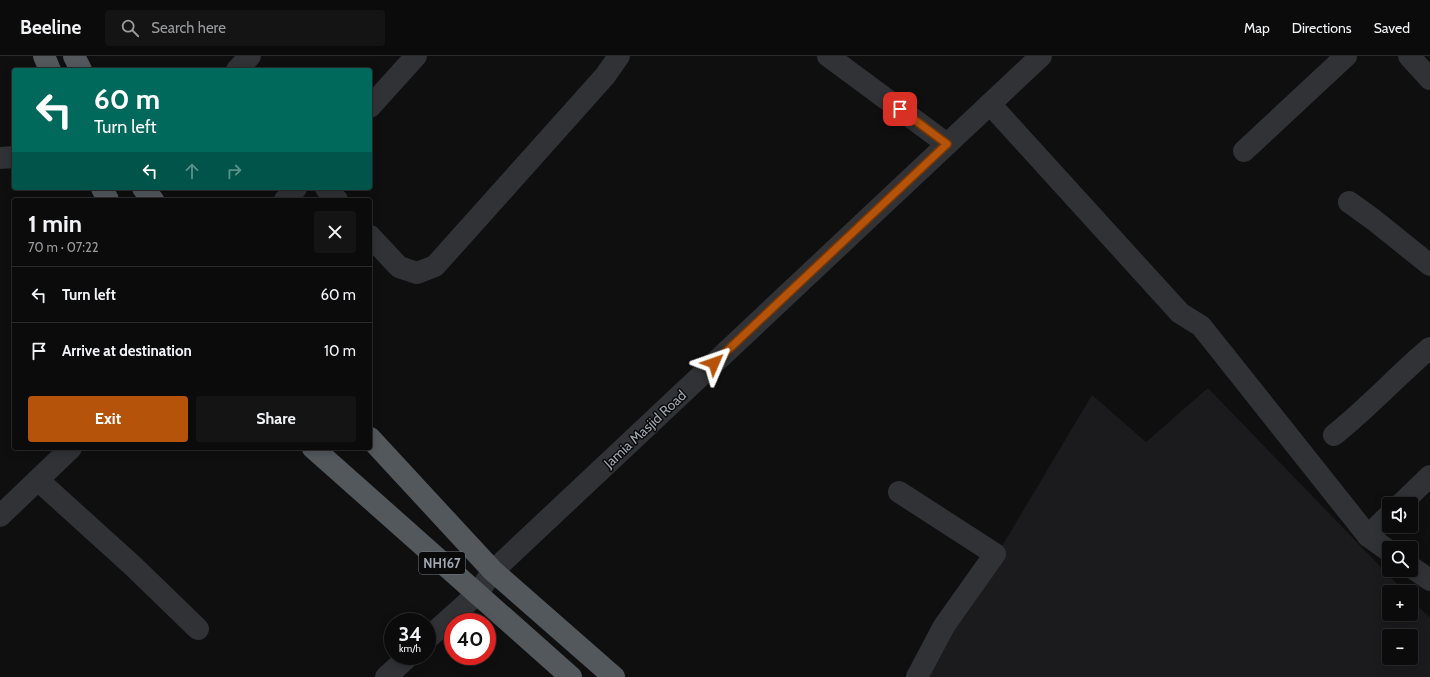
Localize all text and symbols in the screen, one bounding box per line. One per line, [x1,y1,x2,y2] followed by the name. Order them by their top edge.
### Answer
[105,10,385,46] search box
[20,16,81,39] text: Beeline
[119,17,141,39] icon: search
[151,19,226,37] text: Search here
[1244,19,1270,37] text: Map
[1292,19,1352,37] text: Directions
[1374,19,1410,37] text: Saved
[94,82,160,116] text: 60 m
[28,84,80,136] icon: left
[883,92,917,126] pin
[889,98,911,120] icon: arrive
[94,116,157,138] text: Turn left
[139,160,161,182] icon: left
[181,160,203,182] icon: ahead
[223,160,245,182] icon: right
[28,209,82,238] text: 1 min
[314,211,356,253] button: close
[28,239,99,255] text: 70 m · 07:22
[28,284,50,306] icon: left
[62,286,116,304] text: Turn left
[320,286,356,304] text: 60 m
[28,340,50,362] icon: arrive
[62,342,192,360] text: Arrive at destination
[324,342,356,360] text: 10 m
[693,342,735,384] position arrow
[599,386,690,473] street label: Jamia Masjid Road
[28,396,188,442] button: Exit
[196,396,356,442] button: Share
[1382,497,1418,665] map controls
[1382,497,1418,533] button: sound
[1382,541,1418,577] button: search
[419,552,465,574] road number: NH167
[1382,585,1418,621] button: +
[444,613,496,665] speed limit sign: 40
[398,622,422,646] text: 34
[1382,629,1418,665] button: −
[399,642,421,655] text: km/h

